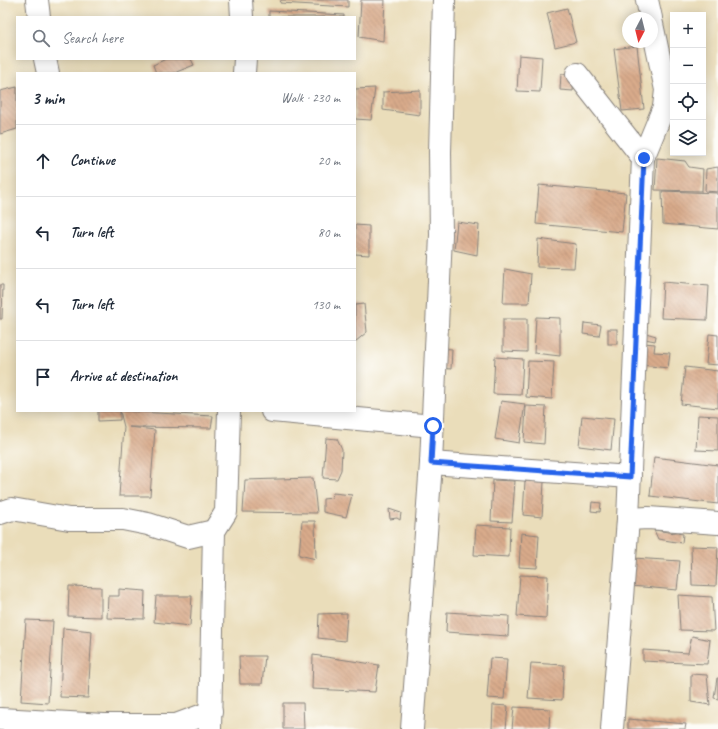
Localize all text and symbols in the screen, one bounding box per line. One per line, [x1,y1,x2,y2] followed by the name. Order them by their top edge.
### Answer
[622,12,658,48] north arrow
[670,12,706,156] map controls
[670,12,706,48] button: +
[16,16,356,60] search box
[30,27,52,49] icon: search
[62,29,123,48] text: Search here
[670,48,706,84] button: −
[670,84,706,120] button: locate
[32,88,65,109] text: 3 min
[281,90,340,106] text: Walk · 230 m
[670,120,706,156] button: layers
[635,149,653,167] route end
[32,150,54,172] icon: ahead
[70,151,115,170] text: Continue
[318,153,340,169] text: 20 m
[32,222,54,244] icon: left
[70,223,113,242] text: Turn left
[318,225,340,241] text: 80 m
[32,294,54,316] icon: left
[70,295,113,314] text: Turn left
[312,297,340,313] text: 130 m
[32,366,54,388] icon: arrive
[70,367,177,386] text: Arrive at destination
[424,417,442,435] route start

